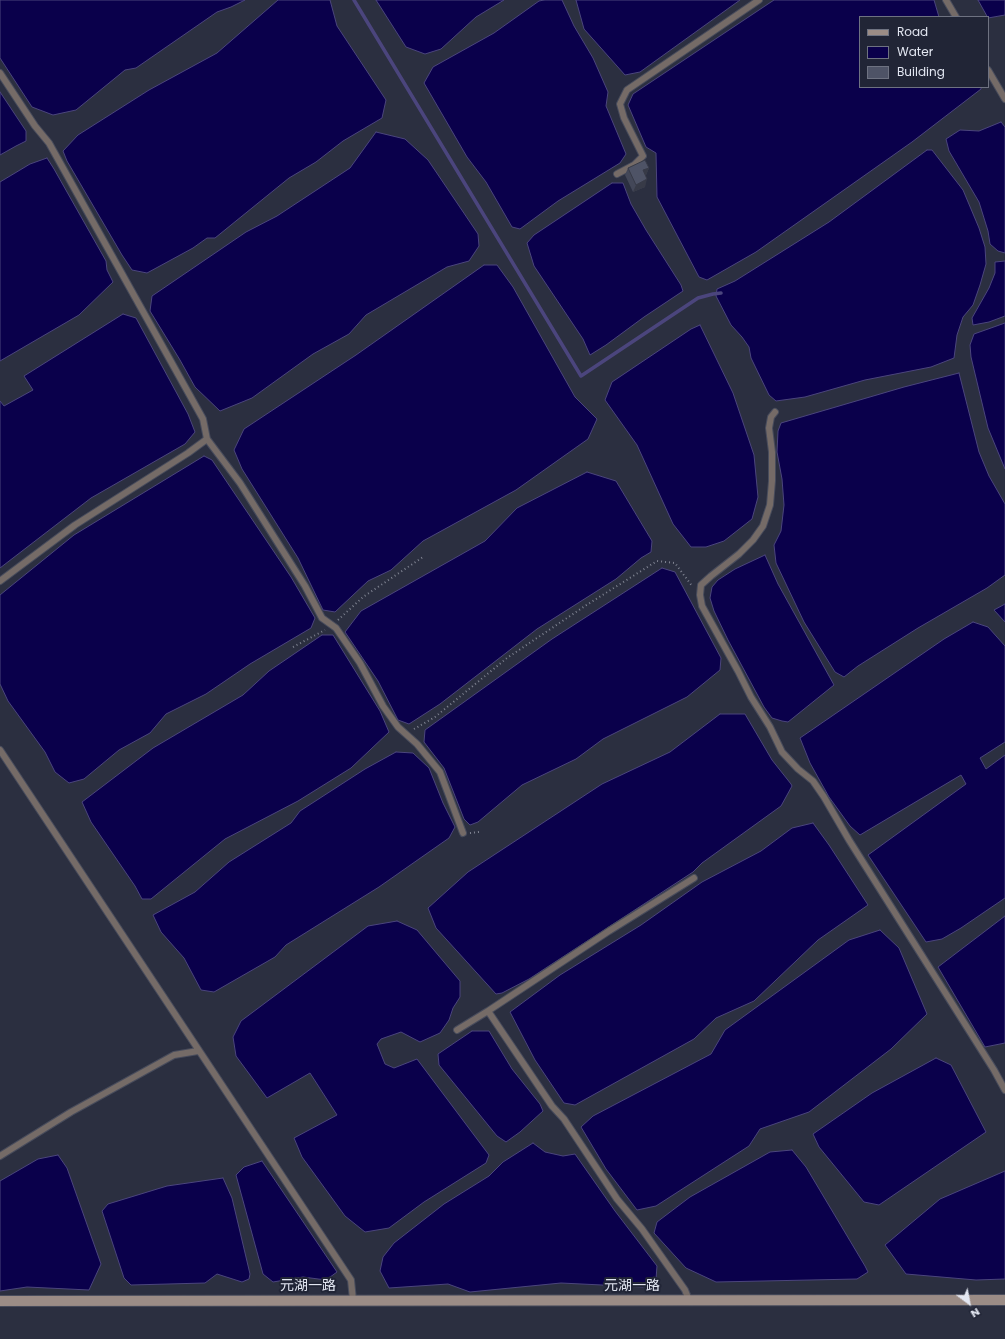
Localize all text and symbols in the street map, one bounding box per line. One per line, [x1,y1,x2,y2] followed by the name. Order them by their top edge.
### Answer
[859,16,989,88] legend
[897,23,928,40] text: Road
[897,43,933,60] text: Water
[897,63,945,80] text: Building
[280,1278,336,1294] street label: 元湖一路
[604,1278,660,1294] street label: 元湖一路
[949,1283,989,1323] north arrow
[968,1304,983,1322] text: N

